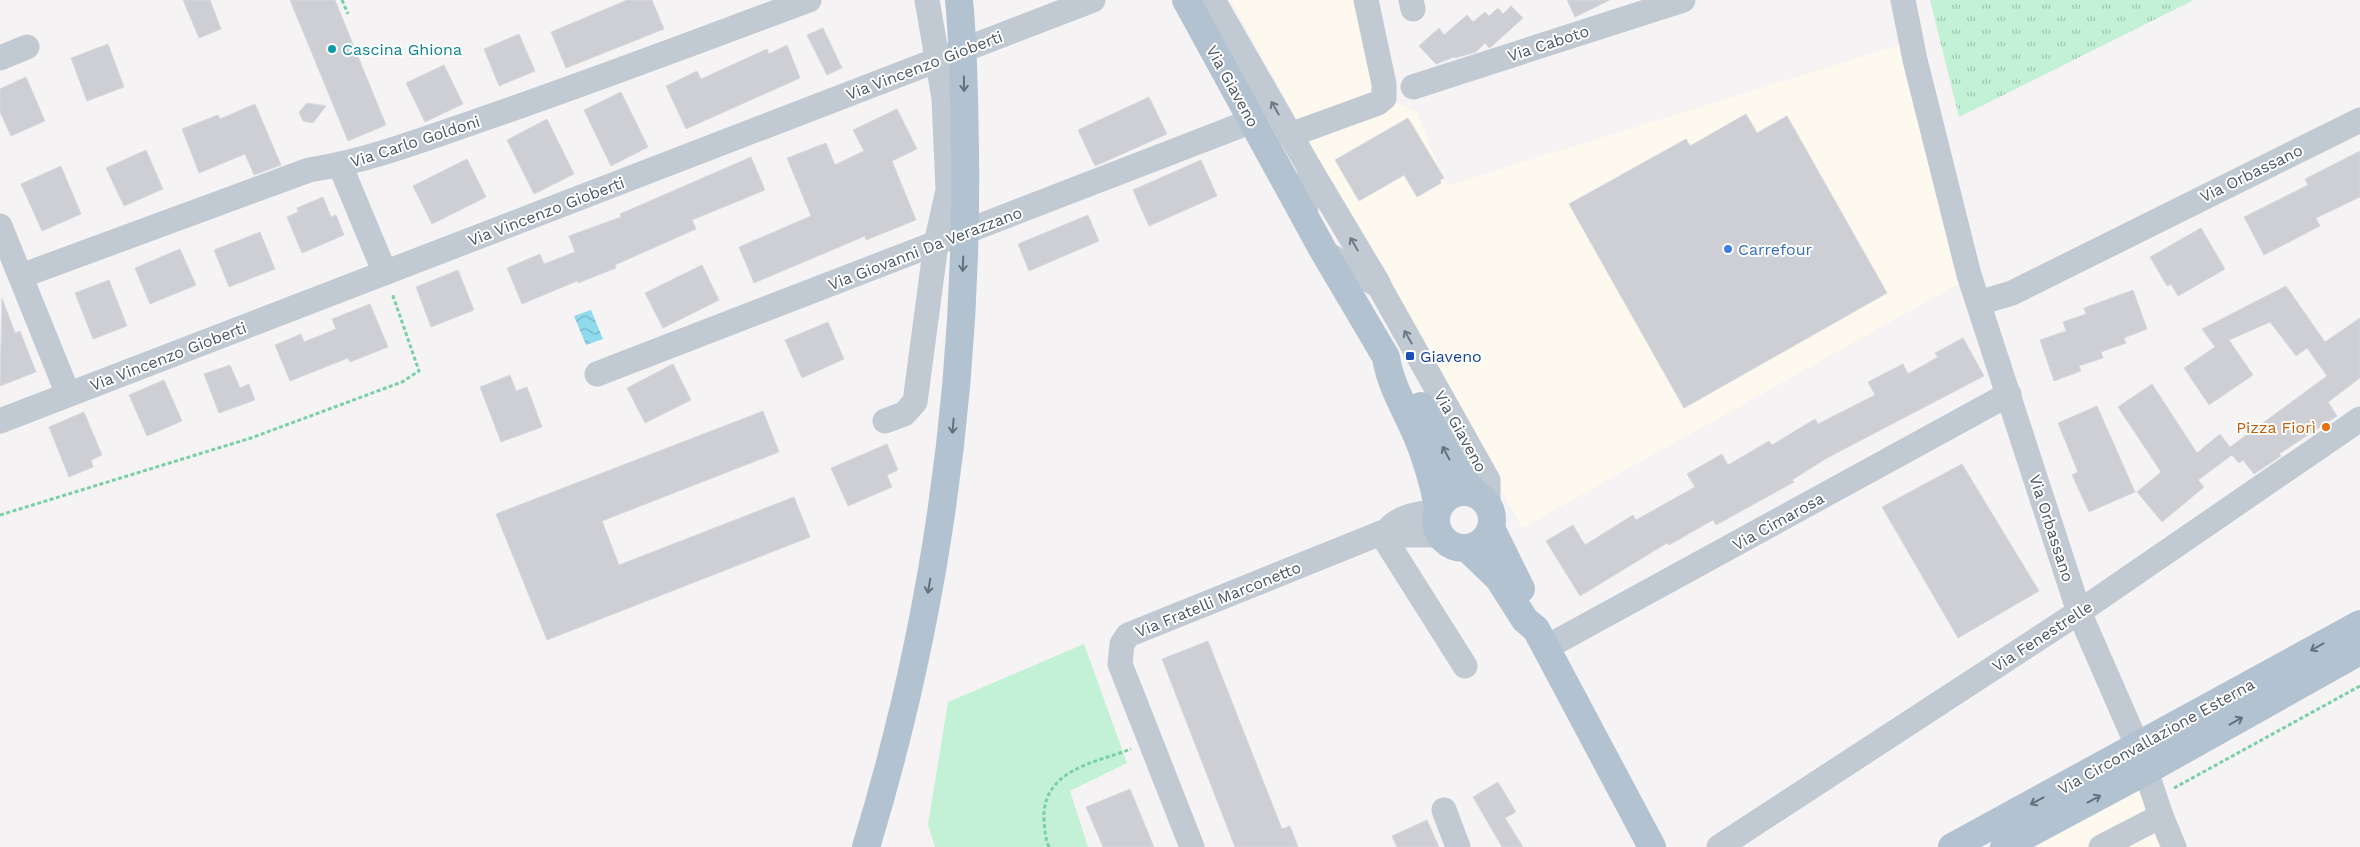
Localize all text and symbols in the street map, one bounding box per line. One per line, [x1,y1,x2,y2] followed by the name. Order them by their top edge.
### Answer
[1505,21,1591,66] street label: Via Caboto
[843,27,1005,104] street label: Via Vincenzo Gioberti
[342,40,462,59] place label: Cascina Ghiona
[1202,42,1263,130] street label: Via Giaveno
[326,43,338,55] marker: Cascina Ghiona
[959,75,969,91] one-way arrow
[1269,102,1279,116] one-way arrow
[348,112,482,171] street label: Via Carlo Goldoni
[2197,140,2306,206] street label: Via Orbassano
[465,173,627,250] street label: Via Vincenzo Gioberti
[826,203,1025,294] street label: Via Giovanni Da Verazzano
[1349,237,1359,251] one-way arrow
[1738,240,1813,259] place label: Carrefour
[1722,243,1734,255] marker: Carrefour
[959,255,968,271] one-way arrow
[87,318,249,395] street label: Via Vincenzo Gioberti
[1403,329,1413,344] one-way arrow
[1420,347,1482,366] place label: Giaveno
[1404,350,1416,362] marker: Giaveno
[1430,387,1491,475] street label: Via Giaveno
[948,417,957,433] one-way arrow
[2236,418,2316,437] place label: Pizza Fiorì
[2320,421,2332,433] marker: Pizza Fiorì
[1441,446,1450,461] one-way arrow
[2025,472,2078,584] street label: Via Orbassano
[1729,488,1827,554] street label: Via Cimarosa
[1133,558,1304,641] street label: Via Fratelli Marconetto
[924,578,934,594] one-way arrow
[1989,597,2096,676] street label: Via Fenestrelle
[2311,643,2325,653] one-way arrow
[2055,674,2258,798] street label: Via Circonvallazione Esterna
[2228,715,2242,725] one-way arrow
[2086,794,2101,804] one-way arrow
[2030,797,2045,806] one-way arrow

